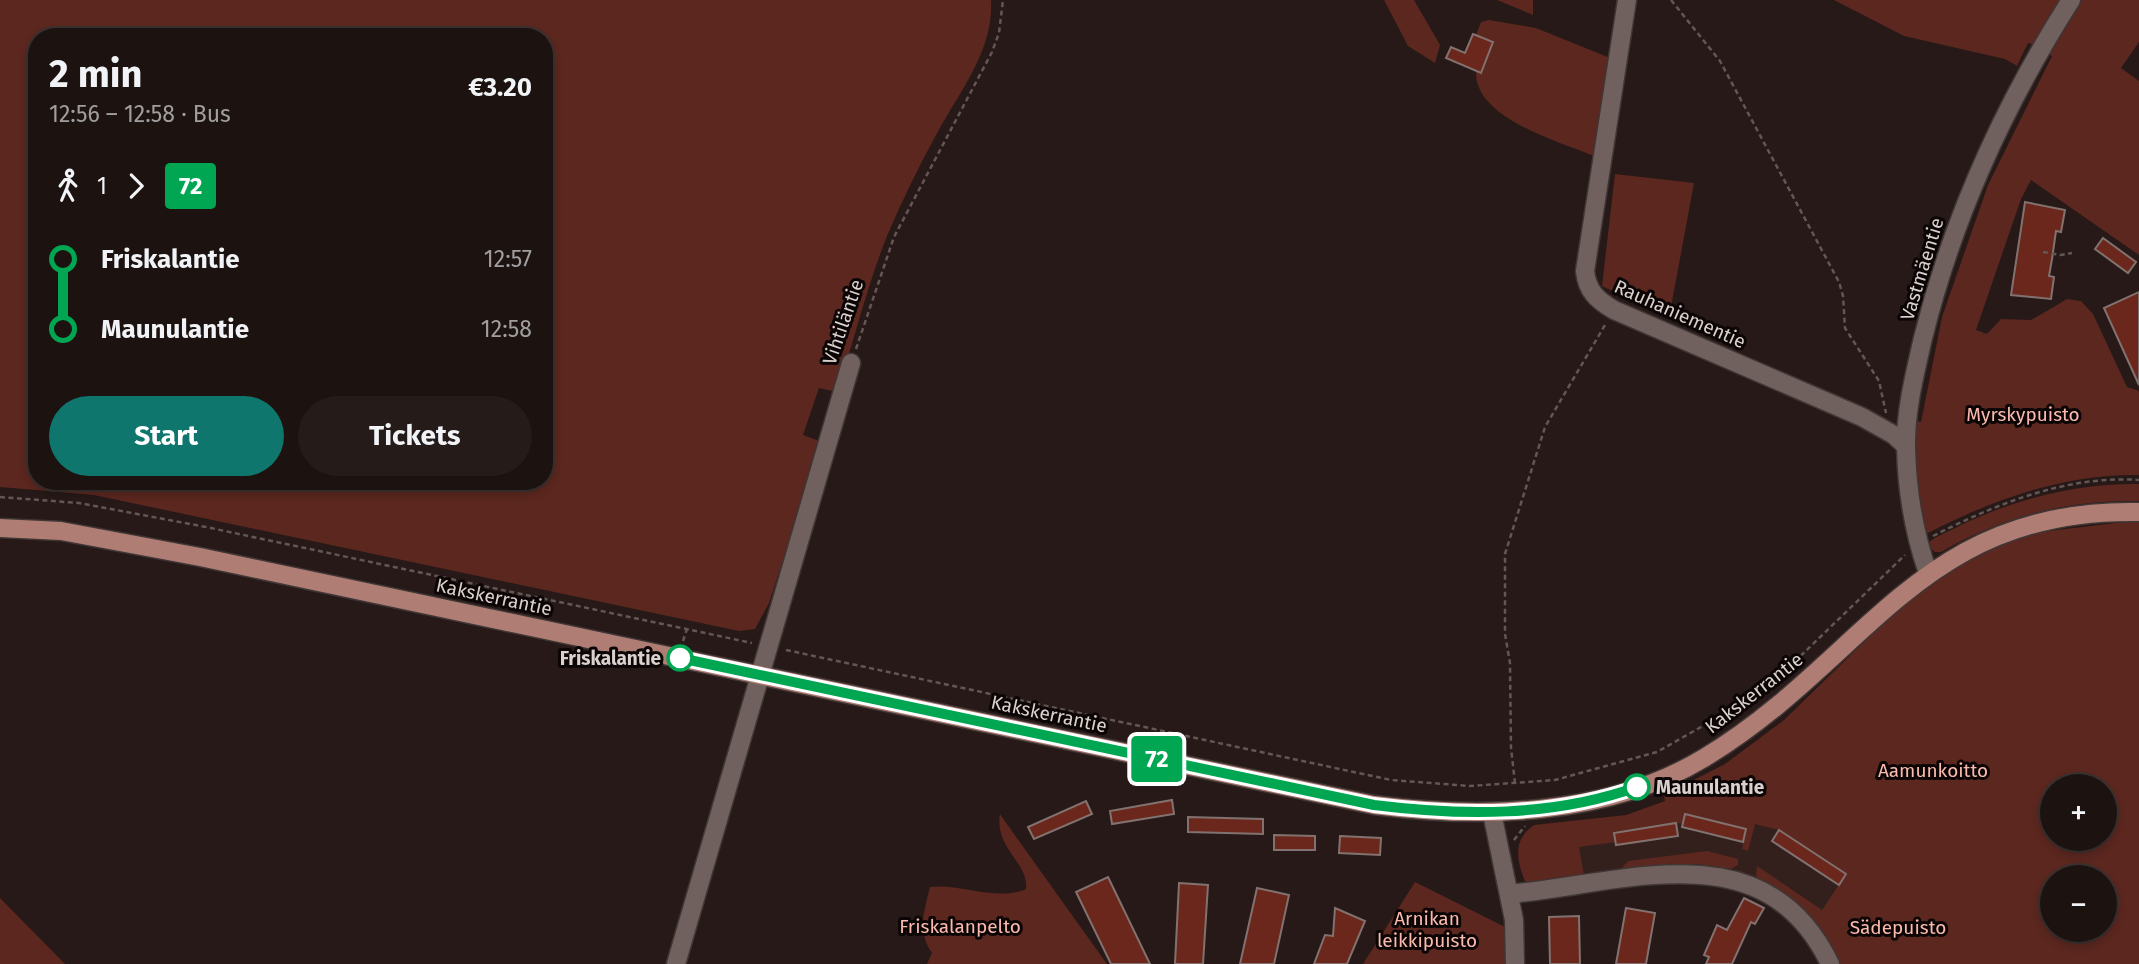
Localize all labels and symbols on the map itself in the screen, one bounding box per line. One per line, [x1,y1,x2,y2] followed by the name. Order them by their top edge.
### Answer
[1895,215,1949,323] street label: Vastmäentie
[1611,275,1749,353] street label: Rauhaniementie
[818,276,868,368] street label: Vihtiläntie
[1966,403,2080,426] park label: Myrskypuisto
[434,573,554,621] street label: Kakskerrantie
[667,645,693,671] marker: Friskalantie
[560,647,661,670] place label: Friskalantie
[1700,648,1808,738] street label: Kakskerrantie
[989,690,1109,738] street label: Kakskerrantie
[1126,736,1188,782] line badge: 72
[1878,759,1988,782] park label: Aamunkoitto
[1624,774,1650,800] marker: Maunulantie
[1656,776,1764,799] place label: Maunulantie
[1377,907,1477,952] park label: Arnikan leikkipuisto
[899,915,1021,938] park label: Friskalanpelto
[1850,916,1946,939] park label: Sädepuisto

